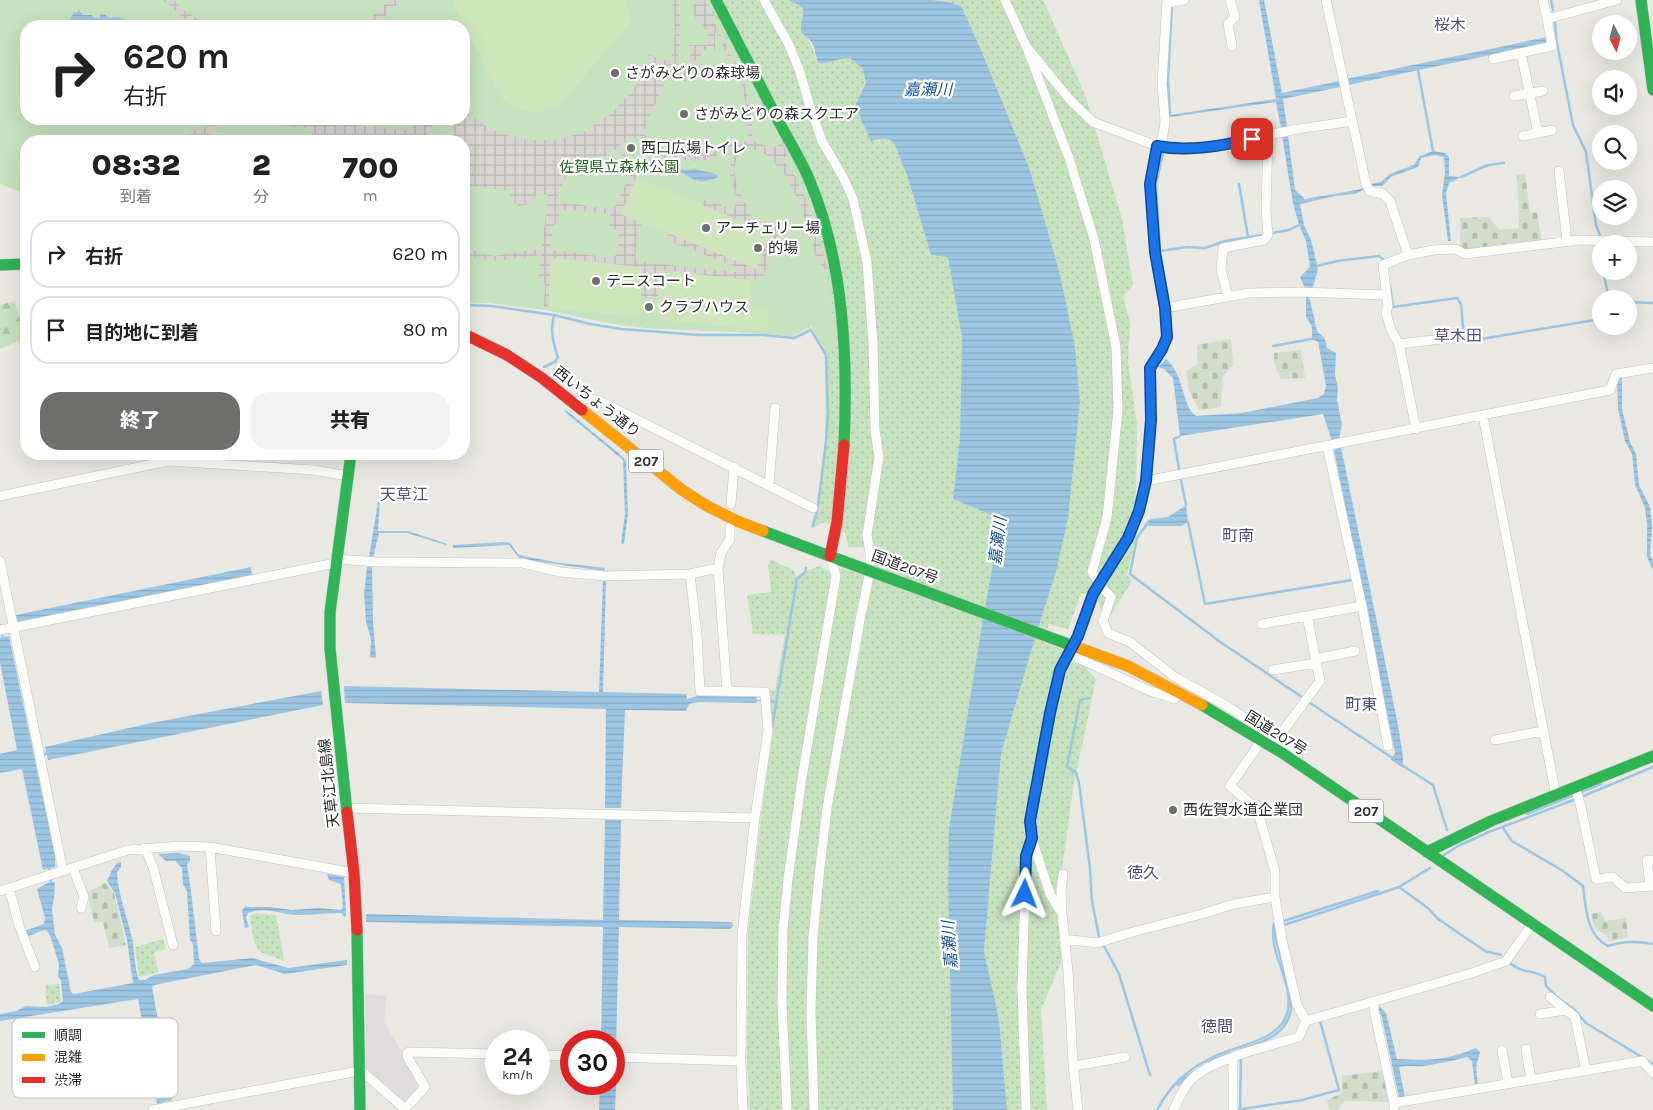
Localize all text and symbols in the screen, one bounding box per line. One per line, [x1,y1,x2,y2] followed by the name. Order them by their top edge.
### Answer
[1434,15,1466,34] district label: 桜木
[1592,15,1638,60] north arrow
[1592,15,1637,335] map controls
[123,36,230,77] text: 620 m
[40,40,105,105] icon: right
[625,64,760,82] place label: さがみどりの森球場
[609,67,621,79] marker: さがみどりの森球場
[1592,70,1637,115] button: sound
[904,80,954,99] water label: 嘉瀬川
[123,84,167,110] text: 右折
[694,105,859,123] place label: さがみどりの森スクエア
[678,108,690,120] marker: さがみどりの森スクエア
[1231,118,1273,160] pin
[1238,125,1266,153] icon: arrive
[1592,125,1637,170] button: search
[641,139,746,157] place label: 西口広場トイレ
[625,142,637,154] marker: 西口広場トイレ
[92,147,180,183] text: 08:32
[252,147,271,183] text: 2
[342,150,398,186] text: 700
[559,158,679,176] park label: 佐賀県立森林公園
[1592,180,1637,225] button: layers
[363,186,378,205] text: m
[120,187,152,206] text: 到着
[253,187,269,206] text: 分
[716,219,820,237] place label: アーチェリー場
[700,222,712,234] marker: アーチェリー場
[1592,235,1637,280] button: +
[768,239,798,257] place label: 的場
[42,240,70,268] icon: right
[752,242,764,254] marker: 的場
[393,243,448,265] text: 620 m
[85,246,123,268] text: 右折
[606,272,696,290] place label: テニスコート
[590,275,602,287] marker: テニスコート
[1592,290,1637,335] button: −
[659,298,749,316] place label: クラブハウス
[643,301,655,313] marker: クラブハウス
[42,316,70,344] icon: arrive
[403,319,448,341] text: 80 m
[85,322,199,344] text: 目的地に到着
[1434,326,1482,345] district label: 草木田
[550,363,644,441] street label: 西いちょう通り
[40,392,240,450] button: 終了
[250,392,450,450] button: 共有
[628,450,664,472] road number: 207
[380,485,428,504] district label: 天草江
[985,514,1010,566] water label: 嘉瀬川
[1222,526,1254,545] district label: 町南
[869,547,941,587] street label: 国道207号
[1345,695,1377,714] district label: 町東
[1242,707,1310,759] street label: 国道207号
[315,737,343,829] street label: 天草江北島線
[1348,799,1384,822] road number: 207
[1183,801,1303,819] place label: 西佐賀水道企業団
[1167,804,1179,816] marker: 西佐賀水道企業団
[1127,863,1159,882] district label: 徳久
[998,867,1050,919] position arrow
[938,918,961,970] water label: 嘉瀬川
[1201,1017,1233,1036] district label: 徳間
[12,1018,178,1098] legend
[54,1027,82,1044] text: 順調
[560,1030,625,1095] speed limit sign: 30
[502,1042,533,1071] text: 24
[54,1049,82,1066] text: 混雑
[502,1068,533,1082] text: km/h
[54,1072,82,1089] text: 渋滞

